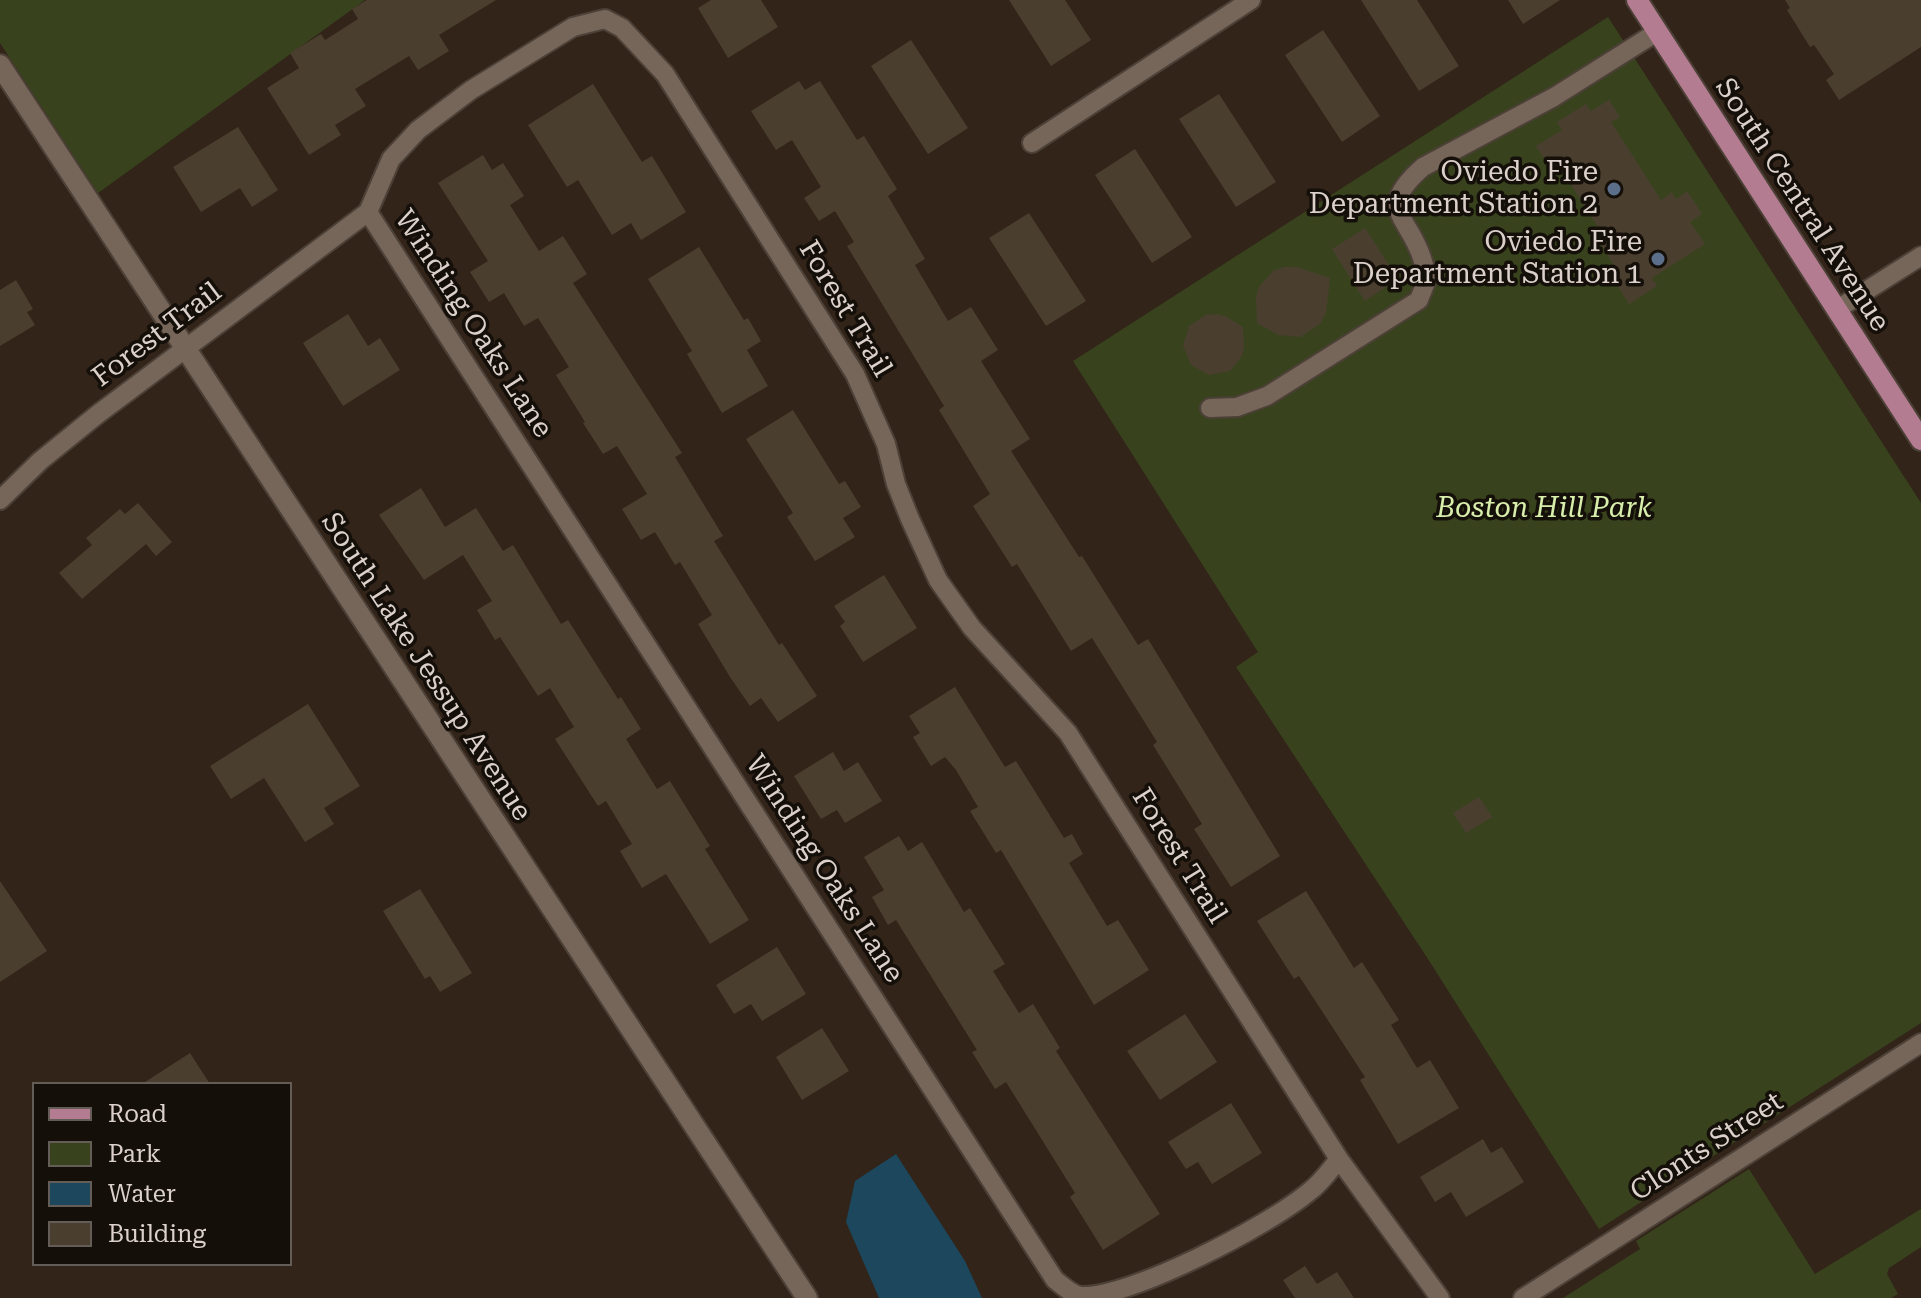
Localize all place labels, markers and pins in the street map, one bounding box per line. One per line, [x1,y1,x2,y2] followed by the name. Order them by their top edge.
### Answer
[1309,156,1598,222] place label: Oviedo Fire Department Station 2
[1605,180,1623,198] marker: Oviedo Fire Department Station 2
[1353,226,1642,292] place label: Oviedo Fire Department Station 1
[1649,250,1667,268] marker: Oviedo Fire Department Station 1

